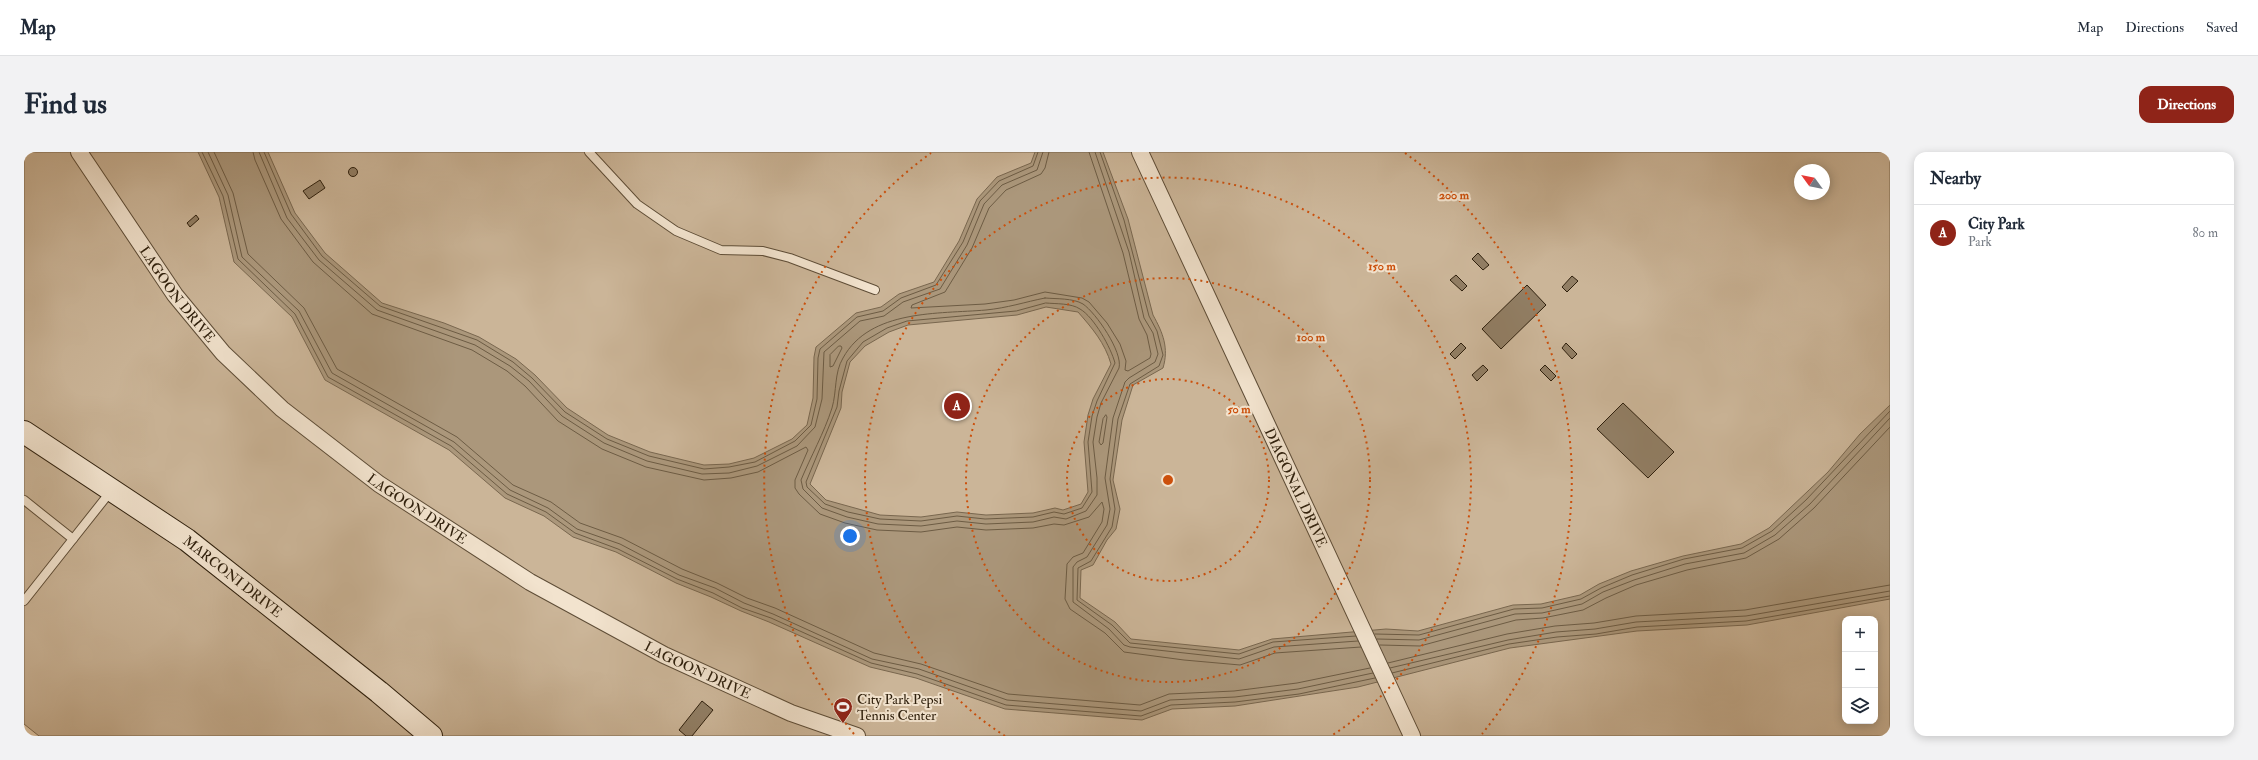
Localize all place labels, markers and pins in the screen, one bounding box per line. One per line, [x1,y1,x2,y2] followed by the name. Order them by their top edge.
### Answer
[944,391,970,421] pin: A
[1161,473,1175,487] centre of rings
[857,691,942,724] place label: City Park Pepsi Tennis Center
[832,696,854,724] sports icon: City Park Pepsi Tennis Center

